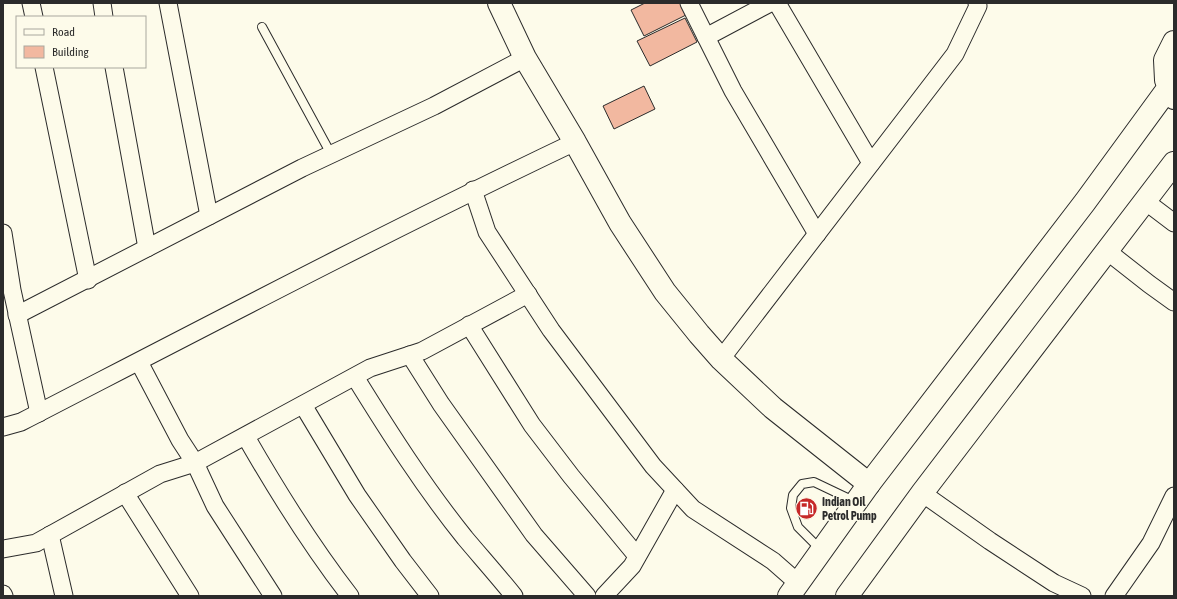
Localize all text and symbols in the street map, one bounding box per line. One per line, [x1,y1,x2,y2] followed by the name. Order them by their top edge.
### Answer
[16,16,146,68] legend
[52,25,75,39] text: Road
[52,45,90,59] text: Building
[822,495,877,523] place label: Indian Oil Petrol Pump
[794,496,820,522] fuel station icon: Indian Oil Petrol Pump

